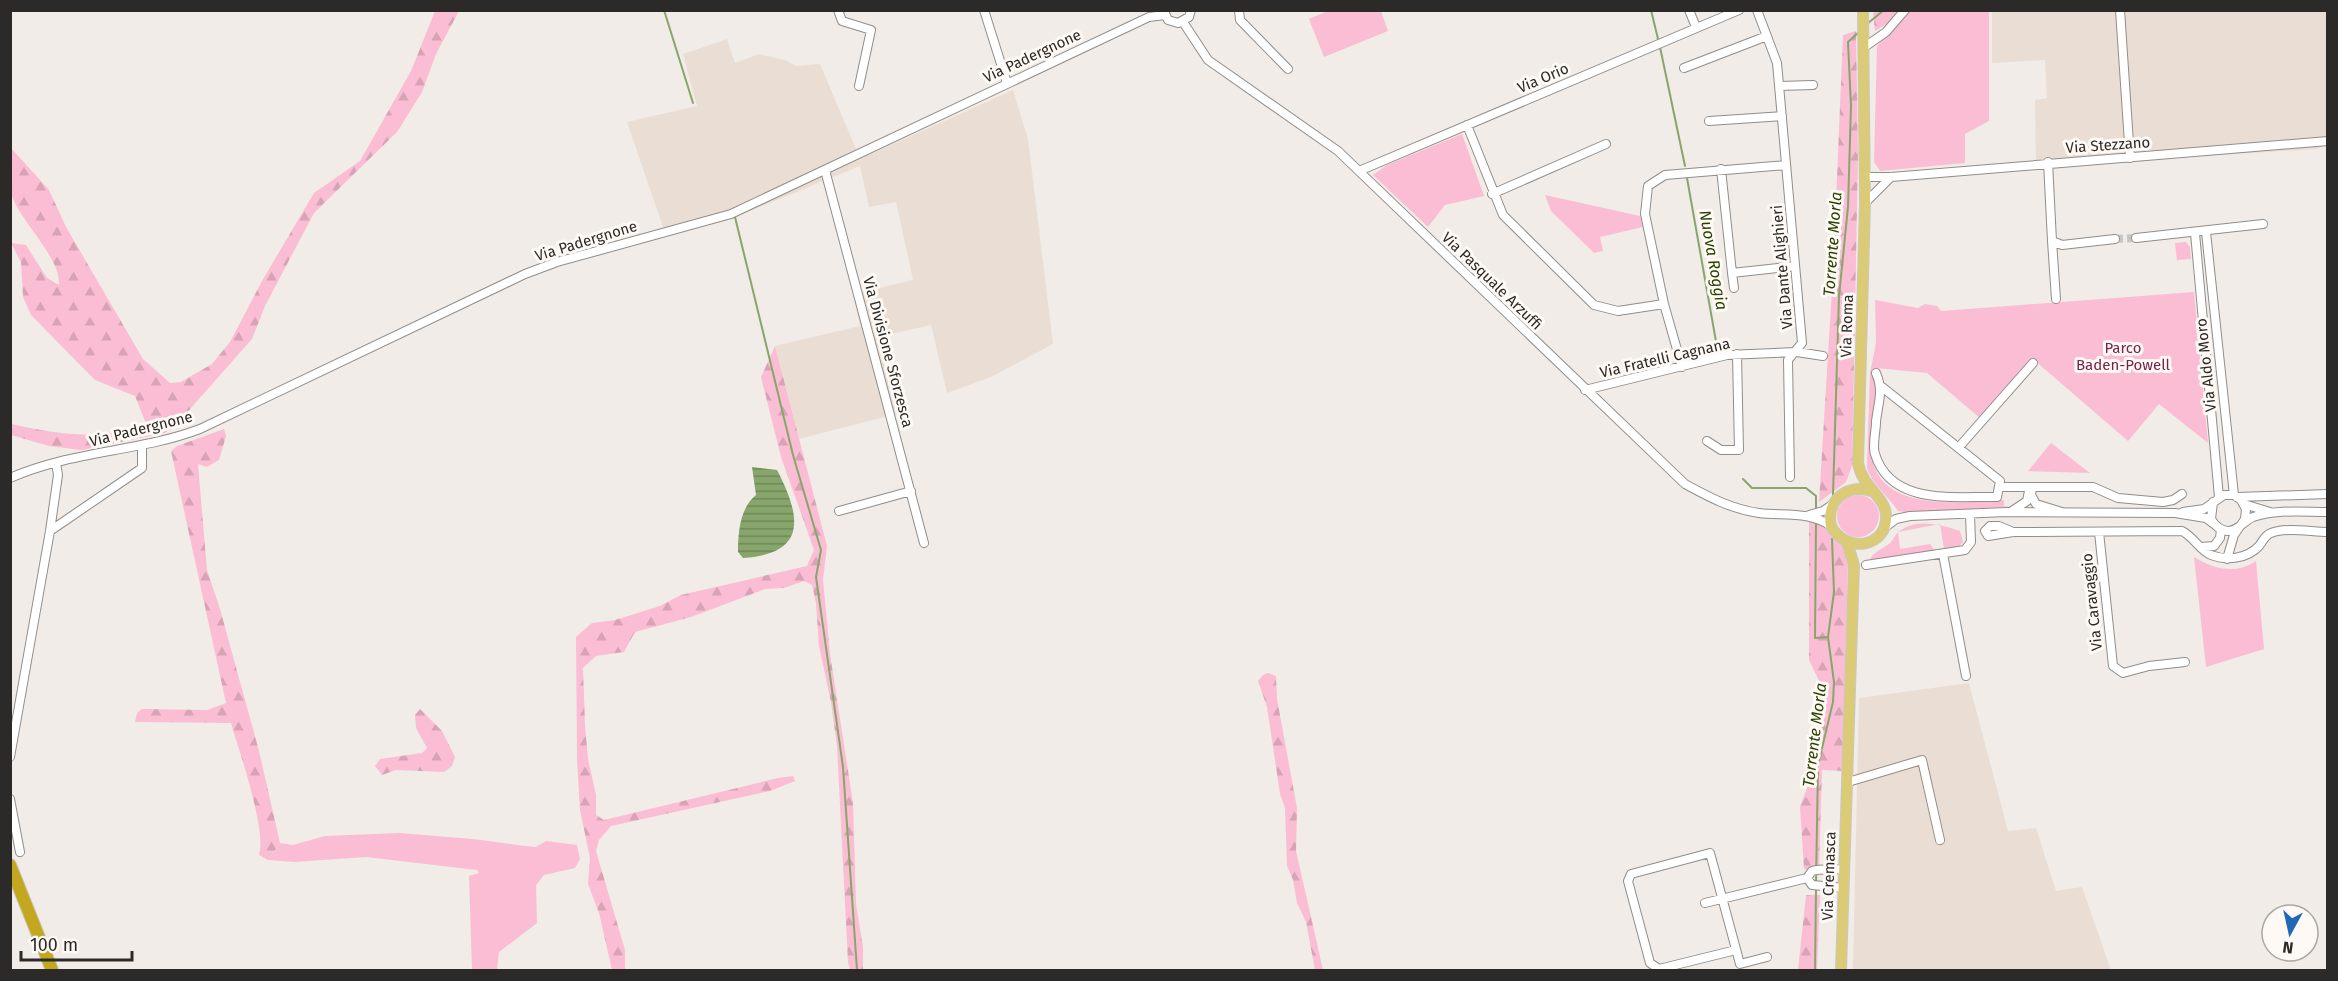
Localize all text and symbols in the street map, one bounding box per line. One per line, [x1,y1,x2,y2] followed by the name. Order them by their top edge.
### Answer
[980,25,1084,87] street label: Via Padergnone
[1515,59,1571,97] street label: Via Orio
[2065,133,2151,157] street label: Via Stezzano
[1819,191,1846,297] water label: Torrente Morla
[1768,204,1796,330] street label: Via Dante Alighieri
[1695,209,1732,311] water label: Nuova Roggia
[533,217,639,265] street label: Via Padergnone
[1438,228,1546,334] street label: Via Pasquale Arzuffi
[859,275,917,429] street label: Via Divisione Sforzesca
[1837,294,1857,358] street label: Via Roma
[2192,317,2220,413] street label: Via Aldo Moro
[1598,334,1732,382] street label: Via Fratelli Cagnana
[2076,339,2171,374] park label: Parco Baden-Powell
[88,407,194,451] street label: Via Padergnone
[2078,552,2106,652] street label: Via Caravaggio
[1799,682,1830,788] water label: Torrente Morla
[1818,831,1840,921] street label: Via Cremasca
[2260,903,2320,963] north arrow
[21,924,132,962] scale bar
[30,934,78,956] text: 100 m
[2281,937,2295,958] text: N

